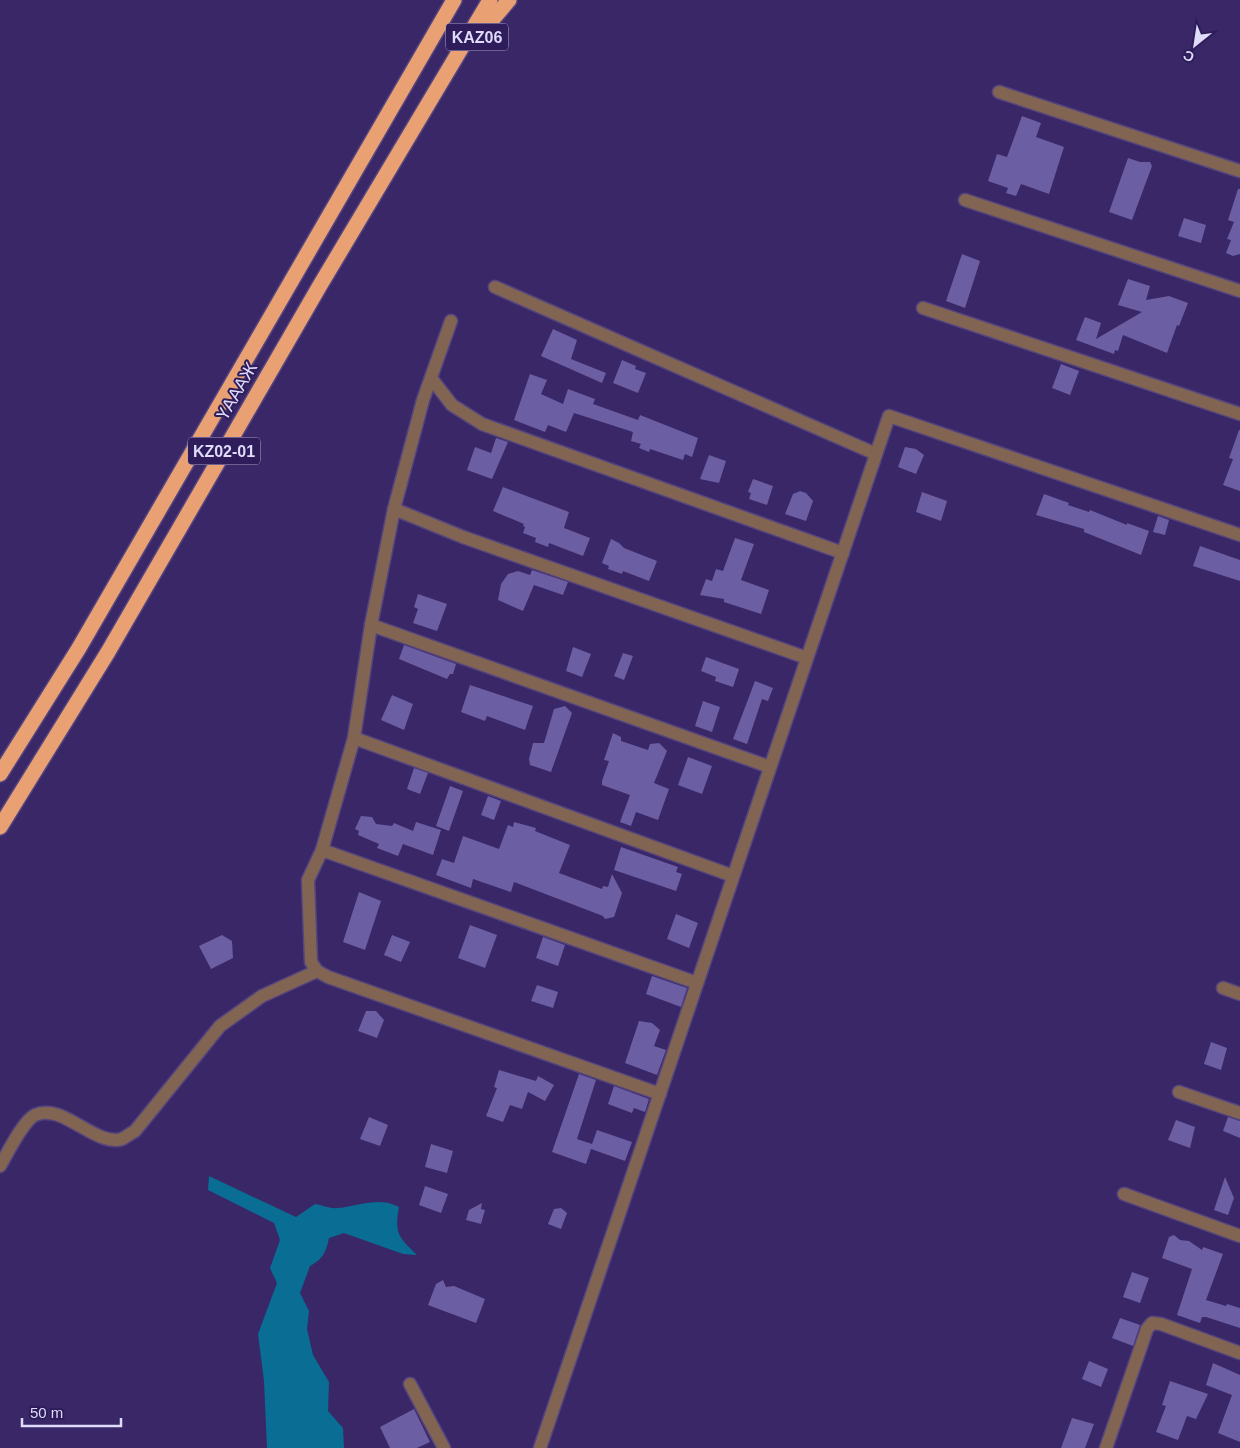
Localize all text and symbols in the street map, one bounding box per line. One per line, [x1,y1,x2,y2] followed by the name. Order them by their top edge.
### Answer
[1170,20,1220,70] north arrow
[446,24,508,51] road number: KАZ06
[1180,47,1197,66] text: С
[213,359,262,423] street label: ҮАААЖ
[188,438,260,464] road number: KZ02-01
[22,1396,121,1428] scale bar
[30,1404,63,1421] text: 50 m

